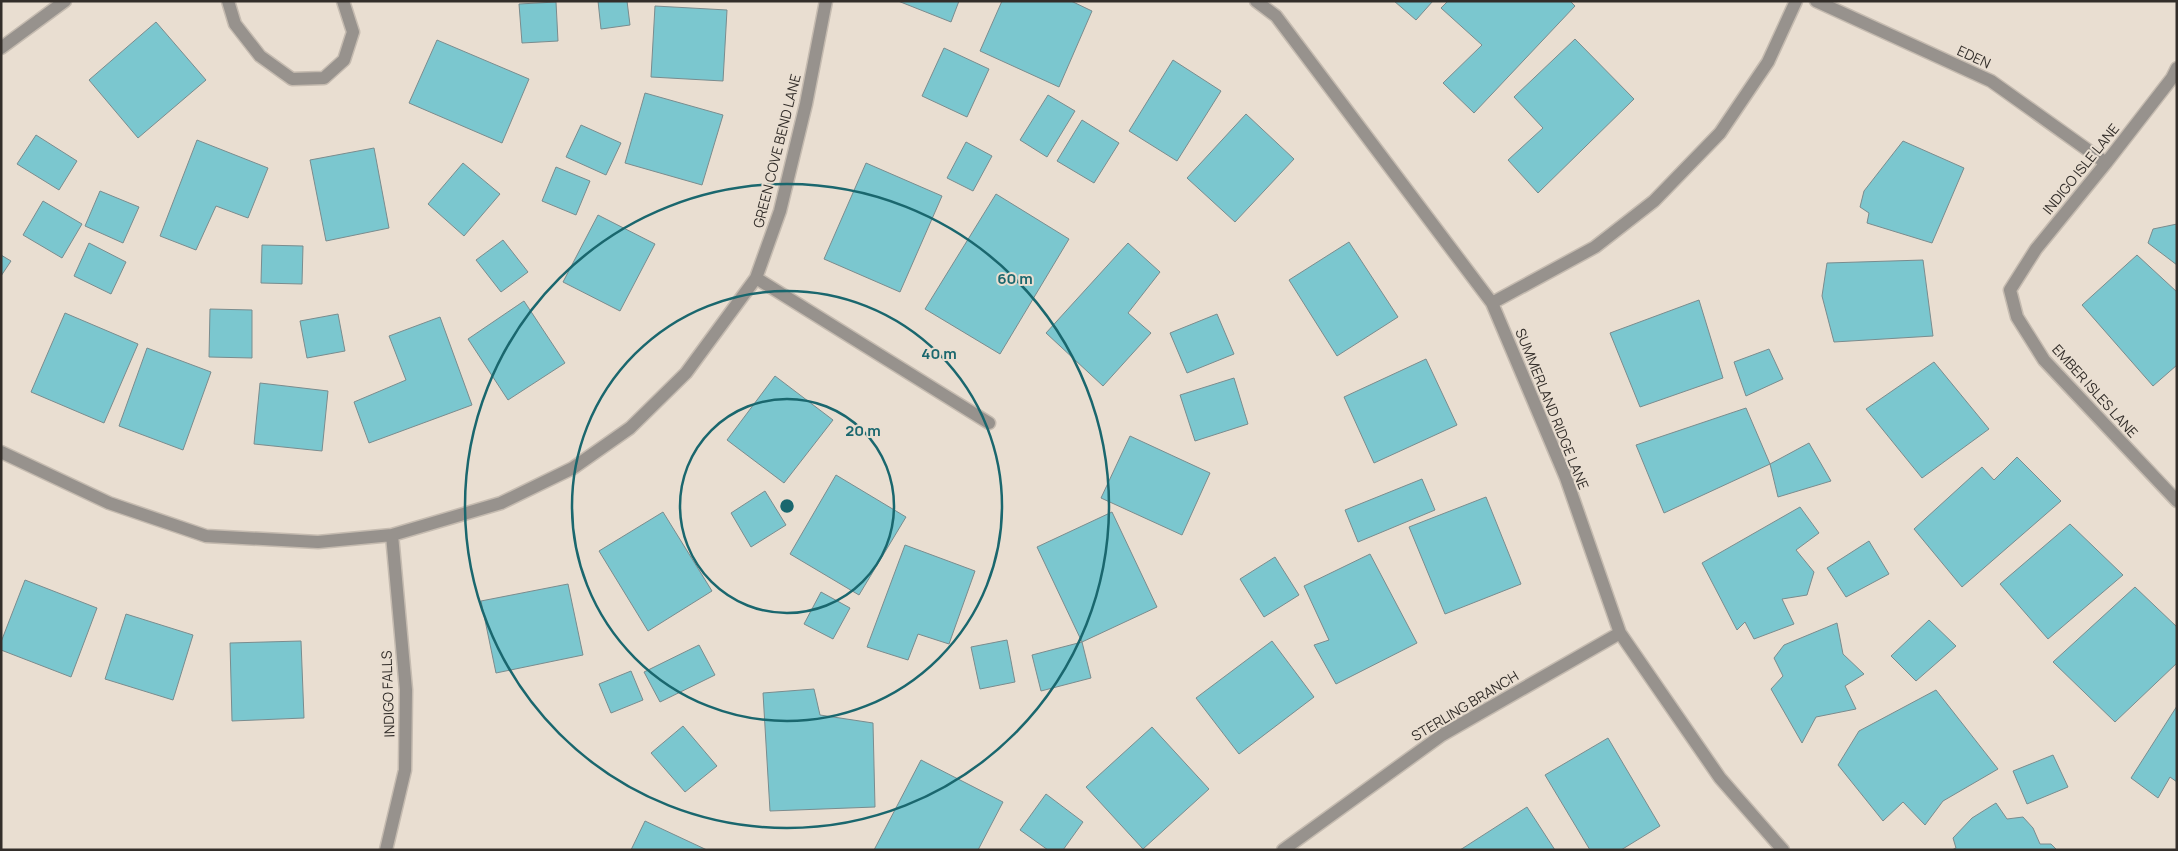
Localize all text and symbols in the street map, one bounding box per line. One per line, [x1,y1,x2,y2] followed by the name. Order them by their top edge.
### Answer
[1954,41,1994,73] street label: EDEN
[748,72,805,230] street label: GREEN COVE BEND LANE
[2038,119,2123,218] street label: INDIGO ISLE LANE
[997,268,1033,289] text: 60 m
[1511,325,1594,492] street label: SUMMERLAND RIDGE LANE
[2048,340,2142,441] street label: EMBER ISLES LANE
[921,343,957,364] text: 40 m
[845,420,881,441] text: 20 m
[778,497,796,515] centre of rings
[376,650,399,738] street label: INDIGO FALLS
[1408,666,1522,745] street label: STERLING BRANCH

